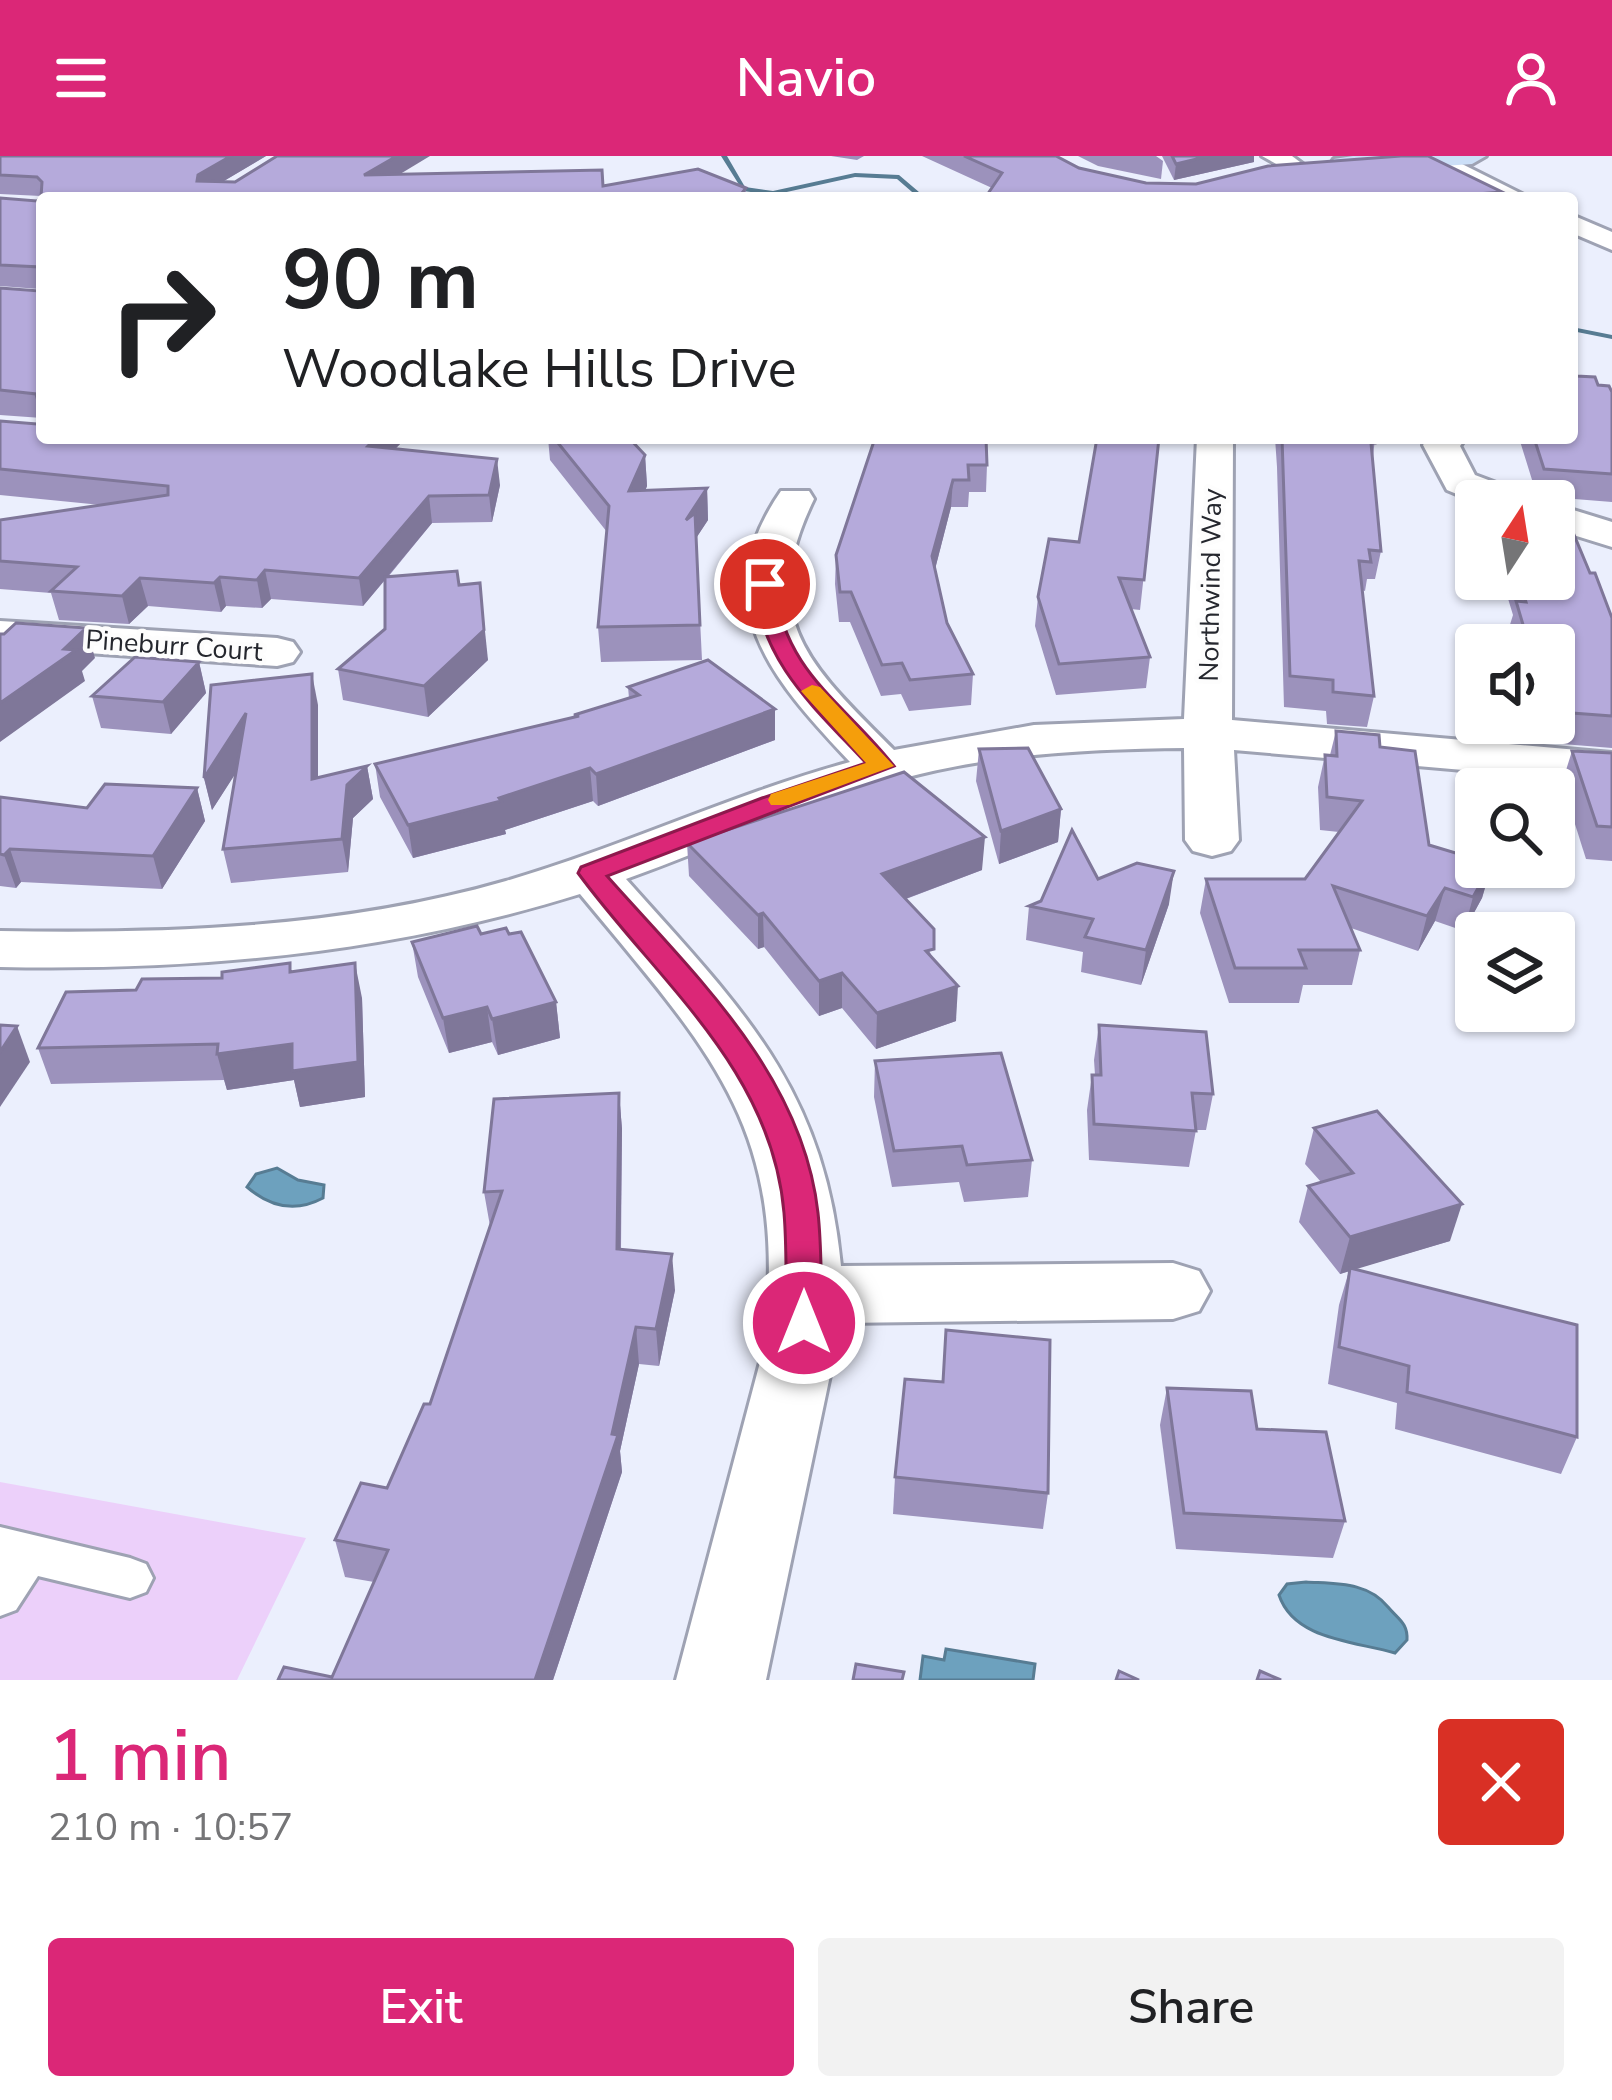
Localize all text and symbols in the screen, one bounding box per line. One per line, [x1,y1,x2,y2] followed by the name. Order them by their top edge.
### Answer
[736,41,876,115] text: Navio
[48,45,114,111] icon: menu
[1498,45,1564,111] icon: person
[282,223,479,338] text: 90 m
[84,240,240,396] icon: right
[282,332,797,406] text: Woodlake Hills Drive
[1455,480,1575,600] north arrow
[1455,480,1575,1032] map controls
[1191,488,1231,682] street label: Northwind Way
[714,533,816,635] pin
[732,551,798,617] icon: arrive
[84,621,264,671] street label: Pineburr Court
[1455,624,1575,744] button: sound
[1455,768,1575,888] button: search
[1455,912,1575,1032] button: layers
[741,1260,867,1386] position arrow
[48,1707,231,1805] text: 1 min
[1438,1719,1564,1845] button: close
[48,1801,293,1854] text: 210 m · 10:57
[48,1938,794,2076] button: Exit
[818,1938,1564,2076] button: Share

